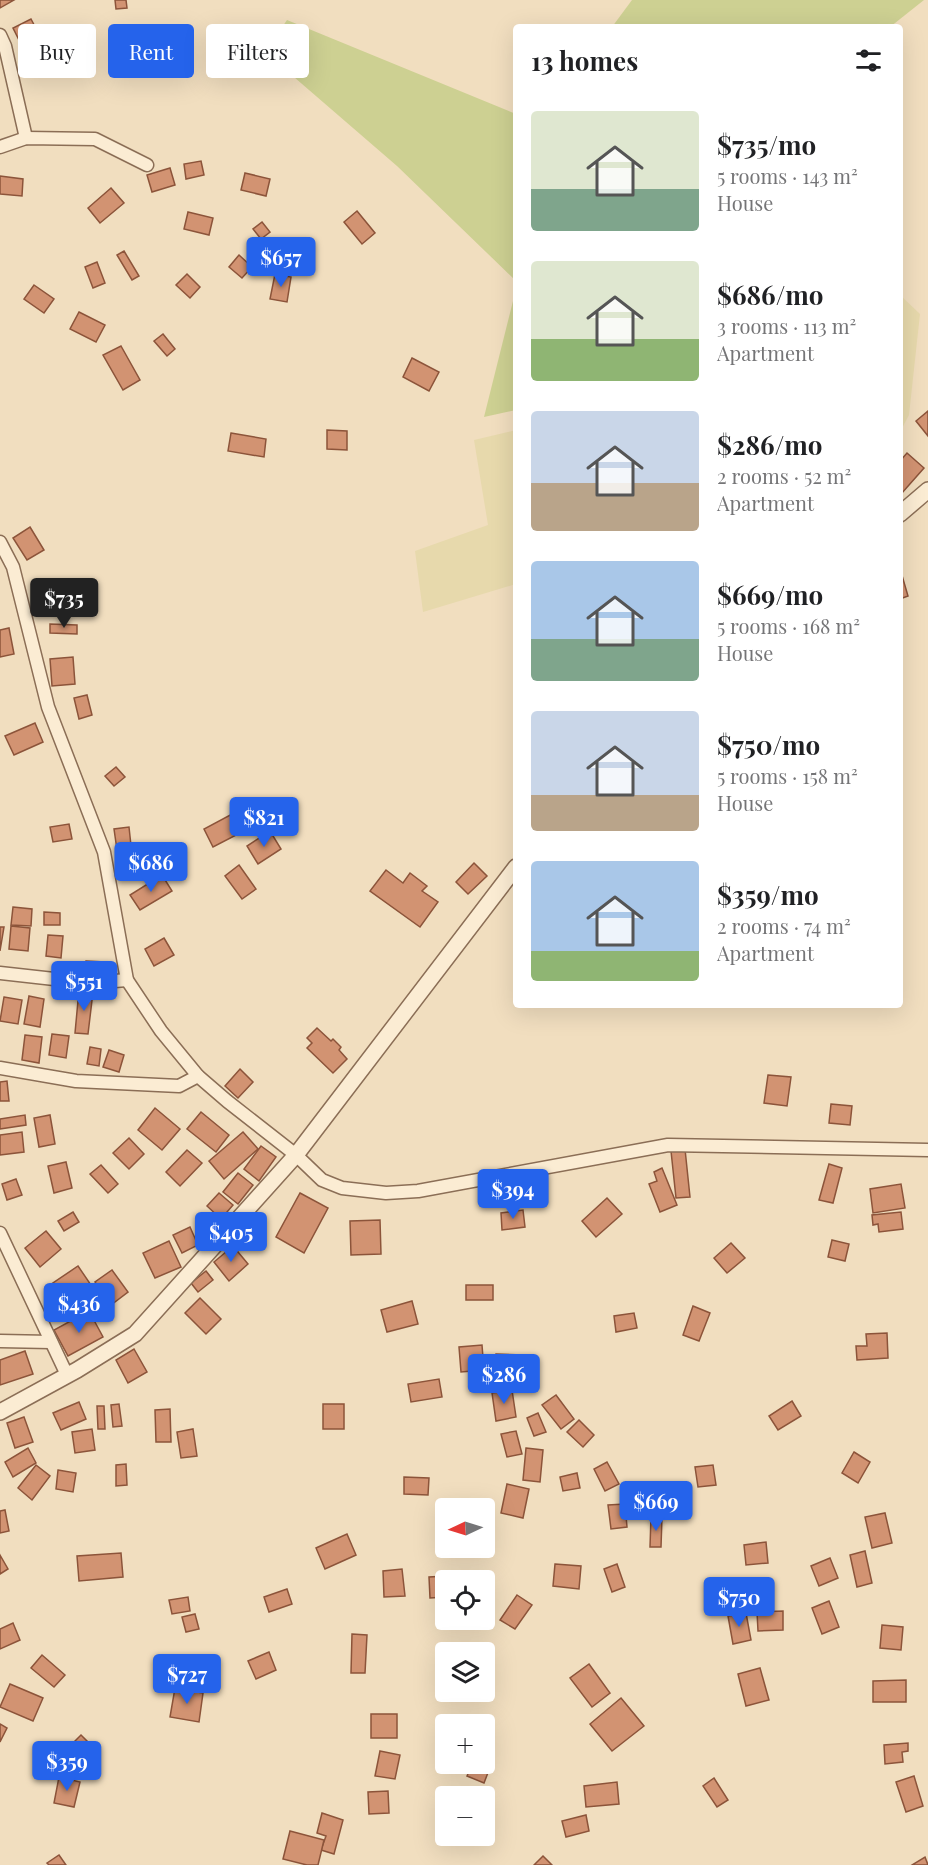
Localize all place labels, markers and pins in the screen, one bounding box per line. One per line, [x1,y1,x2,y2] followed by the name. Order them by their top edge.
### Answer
[245,237,317,288] pin: $657
[28,578,100,629] pin: $735
[228,797,300,848] pin: $821
[115,842,187,893] pin: $686
[48,961,120,1012] pin: $551
[477,1169,549,1220] pin: $394
[195,1212,267,1263] pin: $405
[43,1283,115,1334] pin: $436
[468,1354,540,1405] pin: $286
[620,1481,692,1532] pin: $669
[703,1577,775,1628] pin: $750
[151,1654,223,1705] pin: $727
[31,1741,103,1792] pin: $359

